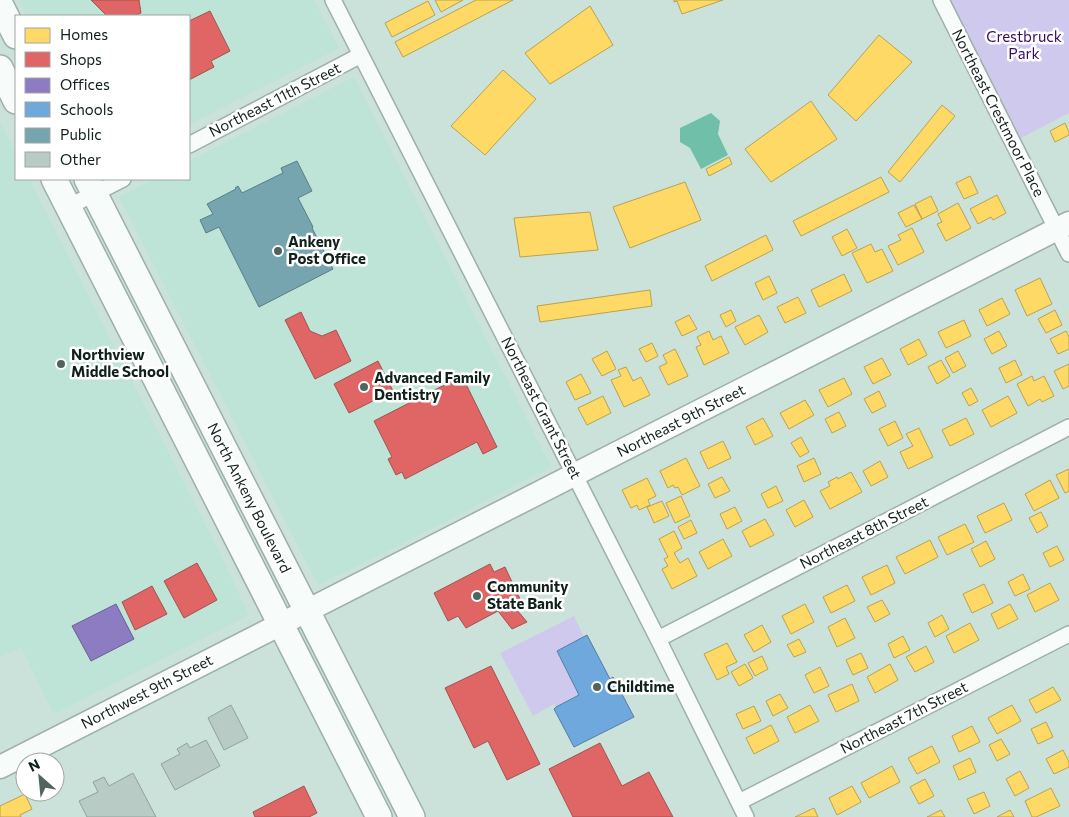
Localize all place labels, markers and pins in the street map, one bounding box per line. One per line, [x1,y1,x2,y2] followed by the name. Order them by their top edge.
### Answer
[288,232,366,267] place label: Ankeny Post Office
[272,245,284,257] marker: Ankeny Post Office
[71,345,169,380] place label: Northview Middle School
[55,358,67,370] marker: Northview Middle School
[374,368,491,403] place label: Advanced Family Dentistry
[358,381,370,393] marker: Advanced Family Dentistry
[487,577,569,612] place label: Community State Bank
[471,590,483,602] marker: Community State Bank
[607,677,675,695] place label: Childtime
[591,681,603,693] marker: Childtime

